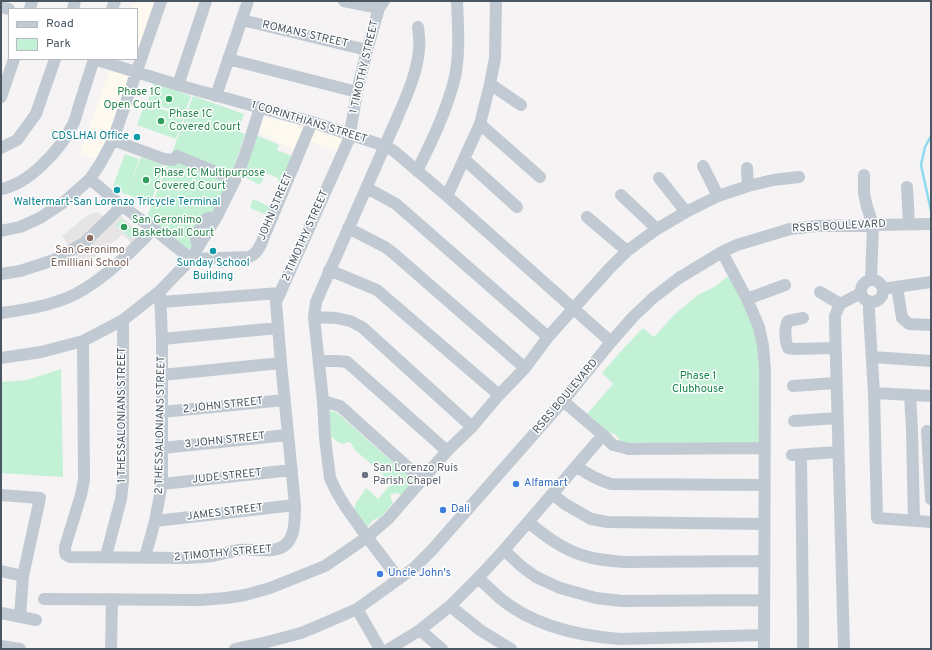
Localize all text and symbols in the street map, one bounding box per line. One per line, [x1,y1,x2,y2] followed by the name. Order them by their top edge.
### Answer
[8,8,138,60] legend
[46,16,74,32] text: Road
[261,19,349,51] street label: ROMANS STREET
[348,19,382,115] street label: 1 TIMOTHY STREET
[46,36,71,52] text: Park
[104,86,161,112] place label: Phase 1C Open Court
[164,94,174,104] marker: Phase 1C Open Court
[249,99,369,147] street label: 1 CORINTHIANS STREET
[169,108,241,134] place label: Phase 1C Covered Court
[156,116,166,126] marker: Phase 1C Covered Court
[52,130,129,144] place label: CDSLHAI Office
[132,132,142,142] marker: CDSLHAI Office
[154,167,265,193] place label: Phase 1C Multipurpose Covered Court
[256,171,296,243] street label: JOHN STREET
[141,175,151,185] marker: Phase 1C Multipurpose Covered Court
[112,185,122,195] marker: Waltermart-San Lorenzo Tricycle Terminal
[280,188,332,284] street label: 2 TIMOTHY STREET
[14,196,220,210] place label: Waltermart-San Lorenzo Tricycle Terminal
[132,214,214,240] place label: San Geronimo Basketball Court
[792,218,886,236] street label: RSBS BOULEVARD
[119,222,129,232] marker: San Geronimo Basketball Court
[85,233,95,243] marker: San Geronimo Emilliani School
[51,244,129,270] place label: San Geronimo Emilliani School
[208,246,218,256] marker: Sunday School Building
[176,257,250,283] place label: Sunday School Building
[116,347,130,483] street label: 1 THESSALONIANS STREET
[153,356,169,494] street label: 2 THESSALONIANS STREET
[531,357,601,437] street label: RSBS BOULEVARD
[672,370,724,396] park label: Phase 1 Clubhouse
[182,395,264,417] street label: 2 JOHN STREET
[184,430,266,452] street label: 3 JOHN STREET
[373,462,458,488] place label: San Lorenzo Ruis Parish Chapel
[192,467,262,487] street label: JUDE STREET
[360,470,370,480] marker: San Lorenzo Ruis Parish Chapel
[524,477,568,491] place label: Alfamart
[511,479,521,489] marker: Alfamart
[186,502,264,524] street label: JAMES STREET
[451,503,470,517] place label: Dali
[438,505,448,515] marker: Dali
[174,543,272,565] street label: 2 TIMOTHY STREET
[388,567,451,581] place label: Uncle John's
[375,569,385,579] marker: Uncle John's

